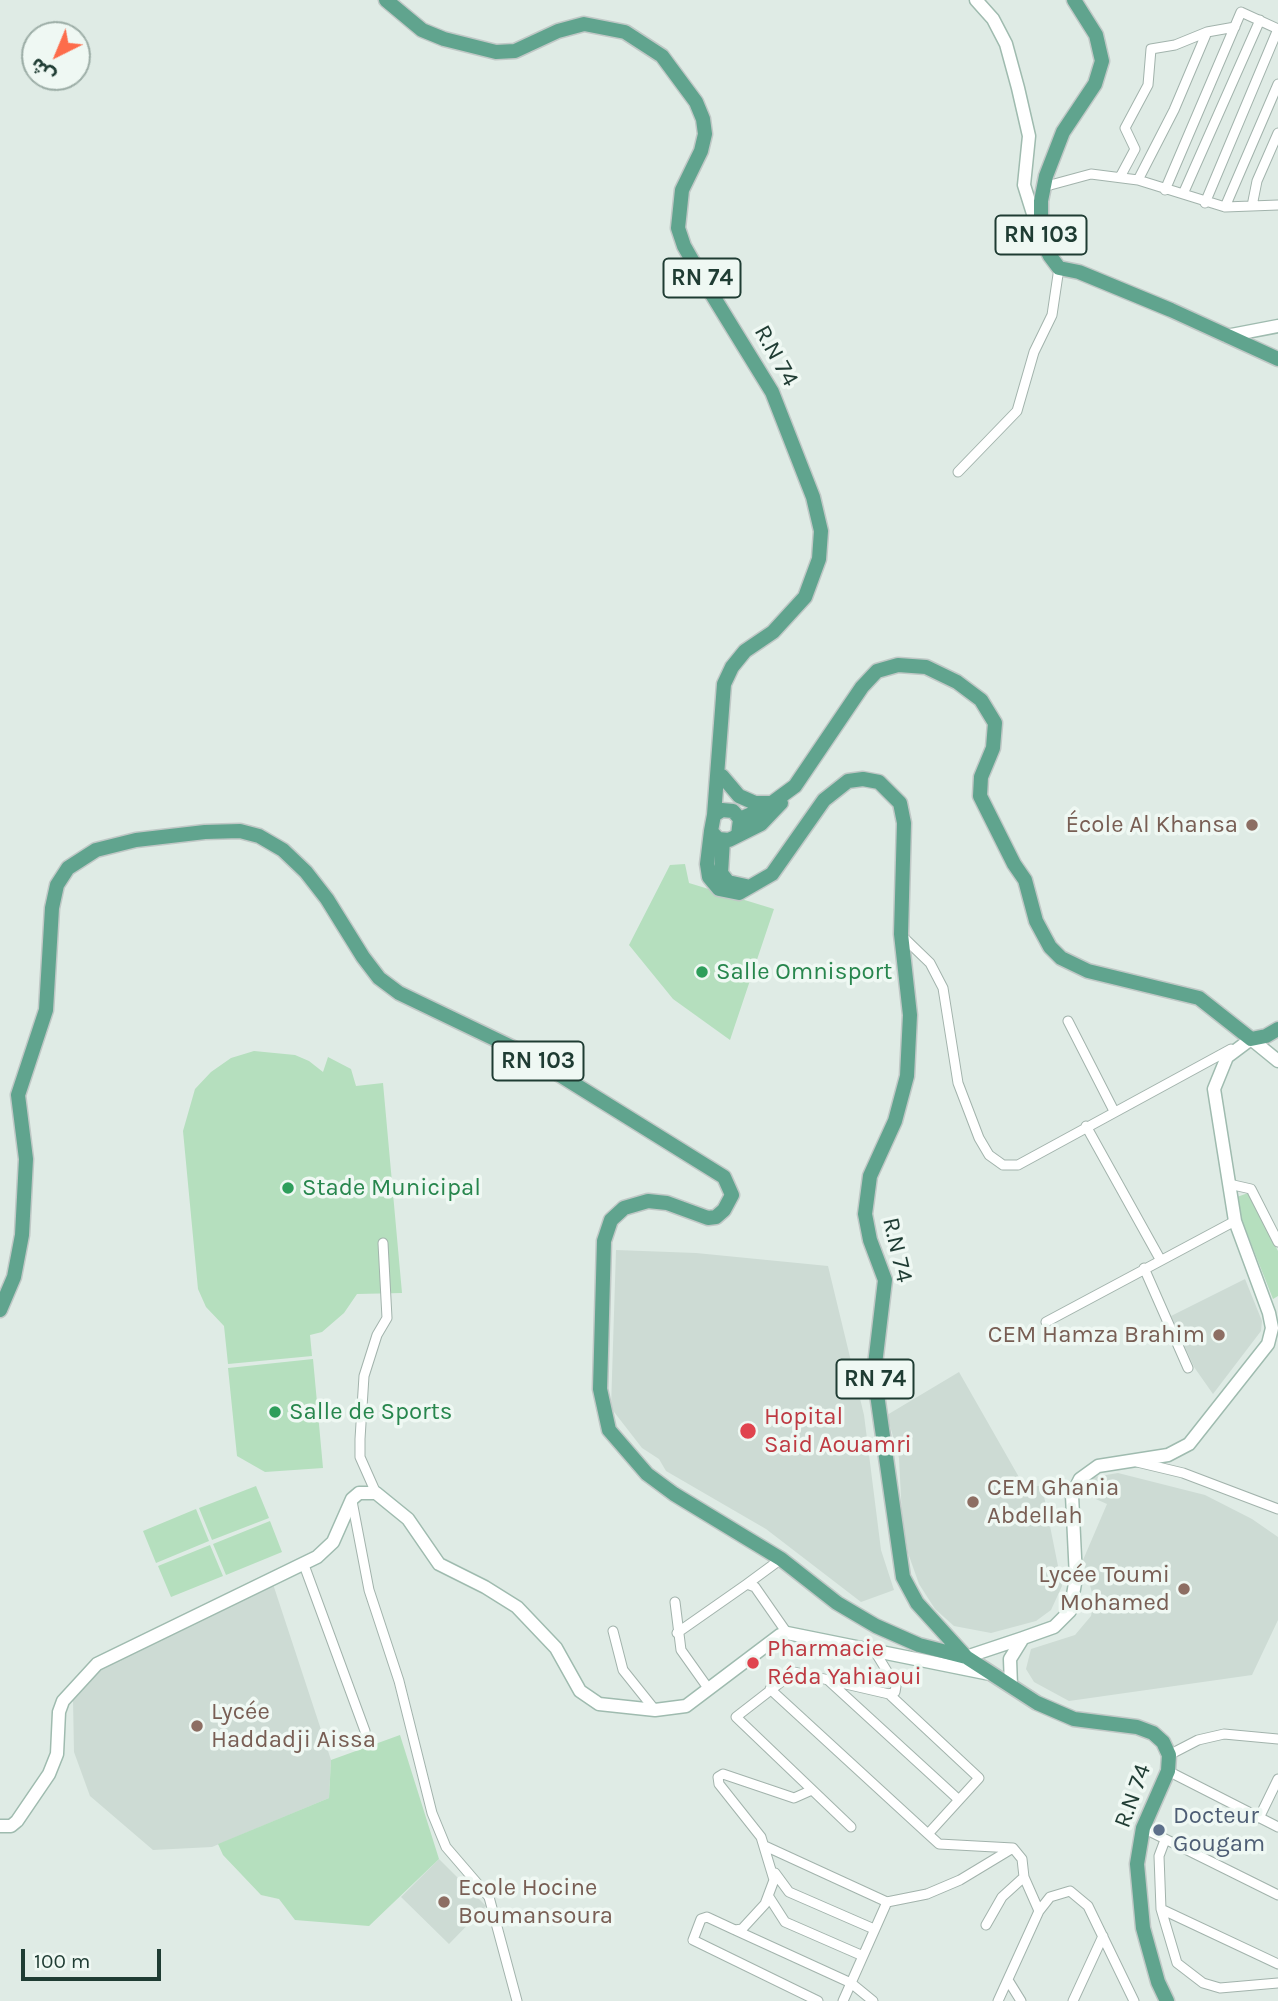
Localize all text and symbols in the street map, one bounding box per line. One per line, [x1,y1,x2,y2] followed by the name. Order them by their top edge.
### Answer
[21,21,91,91] north arrow
[26,53,60,87] text: ش
[996,216,1086,254] road number: RN 103
[664,258,740,298] road number: RN 74
[747,320,805,392] street label: R.N 74
[1065,811,1238,839] place label: École Al Khansa
[1244,817,1260,833] marker: École Al Khansa
[716,958,892,986] place label: Salle Omnisport
[694,964,710,980] marker: Salle Omnisport
[492,1042,584,1080] road number: RN 103
[302,1174,481,1202] place label: Stade Municipal
[280,1180,296,1196] marker: Stade Municipal
[876,1215,918,1285] street label: R.N 74
[988,1321,1205,1349] place label: CEM Hamza Brahim
[1211,1327,1227,1343] marker: CEM Hamza Brahim
[836,1360,914,1398] road number: RN 74
[289,1398,452,1426] place label: Salle de Sports
[764,1403,912,1459] place label: Hopital Said Aouamri
[267,1404,283,1420] marker: Salle de Sports
[738,1421,758,1441] marker: Hopital Said Aouamri
[987,1474,1119,1530] place label: CEM Ghania Abdellah
[965,1494,981,1510] marker: CEM Ghania Abdellah
[1038,1561,1170,1617] place label: Lycée Toumi Mohamed
[1176,1581,1192,1597] marker: Lycée Toumi Mohamed
[767,1635,922,1691] place label: Pharmacie Réda Yahiaoui
[745,1655,761,1671] marker: Pharmacie Réda Yahiaoui
[211,1698,376,1754] place label: Lycée Haddadji Aissa
[189,1718,205,1734] marker: Lycée Haddadji Aissa
[1108,1760,1158,1832] street label: R.N 74
[1173,1802,1265,1858] place label: Docteur Gougam
[1151,1822,1167,1838] marker: Docteur Gougam
[458,1874,613,1930] place label: Ecole Hocine Boumansoura
[436,1894,452,1910] marker: Ecole Hocine Boumansoura
[24,1934,164,1978] scale bar
[34,1949,91,1973] text: 100 m

